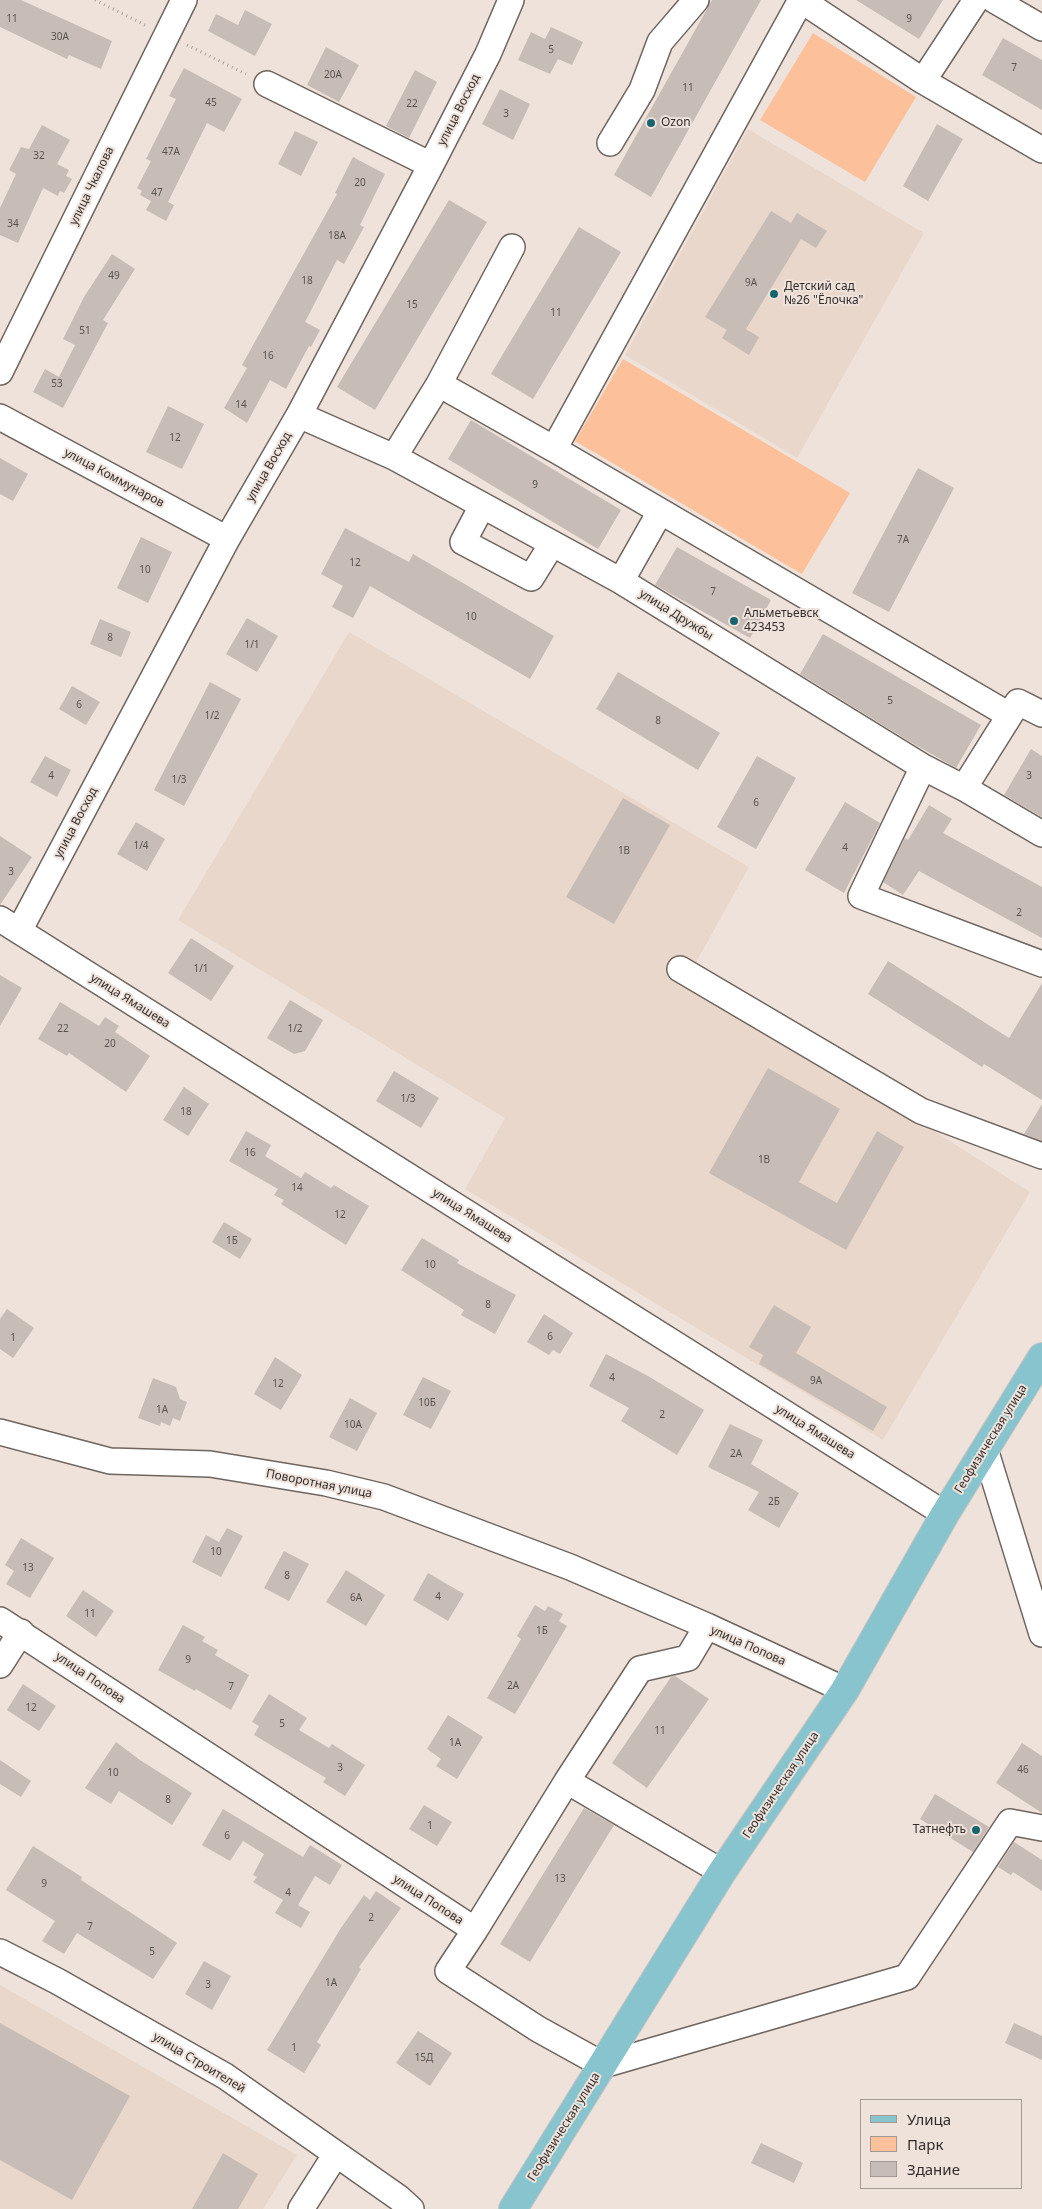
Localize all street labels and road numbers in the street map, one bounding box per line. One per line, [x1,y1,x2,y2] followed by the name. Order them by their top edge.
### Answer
[435,72,483,148] street label: улица Восход
[67,144,117,228] street label: улица Чкалова
[243,430,295,504] street label: улица Восход
[61,446,167,510] street label: улица Коммунаров
[636,587,716,643] street label: улица Дружбы
[51,785,101,861] street label: улица Восход
[87,971,173,1031] street label: улица Ямашева
[429,1186,515,1246] street label: улица Ямашева
[952,1382,1030,1496] street label: Геофизическая улица
[772,1402,858,1462] street label: улица Ямашева
[265,1467,373,1501] street label: Поворотная улица
[708,1623,788,1669] street label: улица Попова
[52,1649,128,1707] street label: улица Попова
[740,1729,822,1841] street label: Геофизическая улица
[390,1872,466,1928] street label: улица Попова
[150,2030,248,2096] street label: улица Строителей
[525,2070,603,2184] street label: Геофизическая улица

